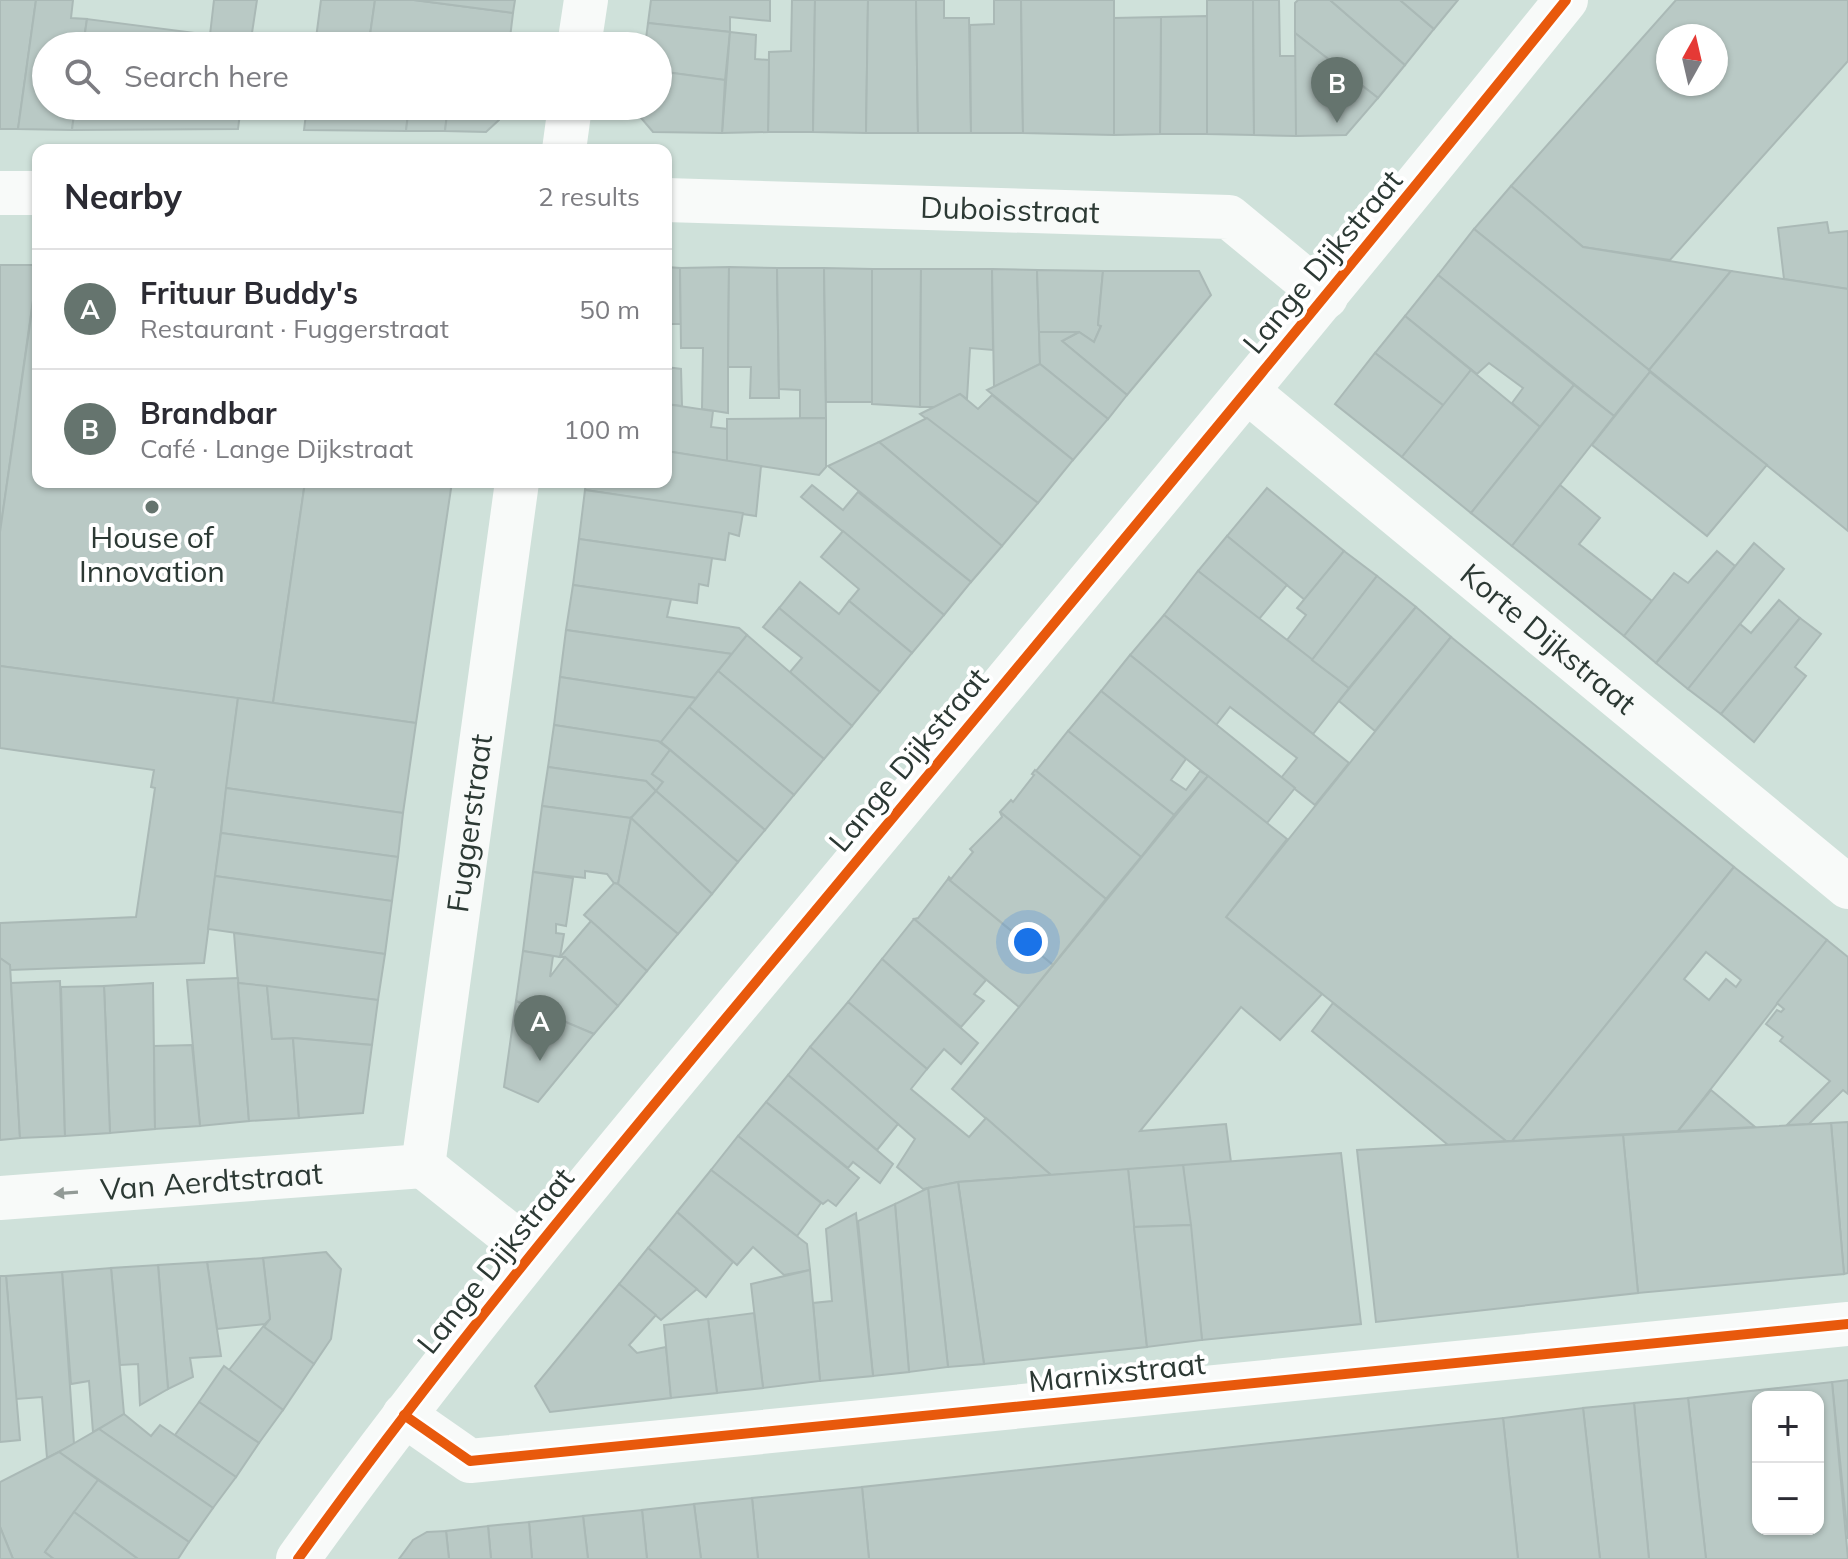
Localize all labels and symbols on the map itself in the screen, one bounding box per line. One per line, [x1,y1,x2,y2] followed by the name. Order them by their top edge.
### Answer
[1656,24,1728,96] north arrow
[1311,57,1363,123] pin: B
[1234,162,1410,361] street label: Lange Dijkstraat
[920,188,1100,231] street label: Duboisstraat
[143,498,161,516] marker: House of Innovation
[79,518,225,590] place label: House of Innovation
[1453,555,1644,722] street label: Korte Dijkstraat
[820,660,996,859] street label: Lange Dijkstraat
[438,732,500,915] street label: Fuggerstraat
[1008,922,1048,962] your location
[514,995,566,1061] pin: A
[99,1154,324,1208] street label: Van Aerdtstraat
[409,1160,582,1361] street label: Lange Dijkstraat
[53,1187,78,1200] one-way arrow
[1027,1344,1207,1400] street label: Marnixstraat

